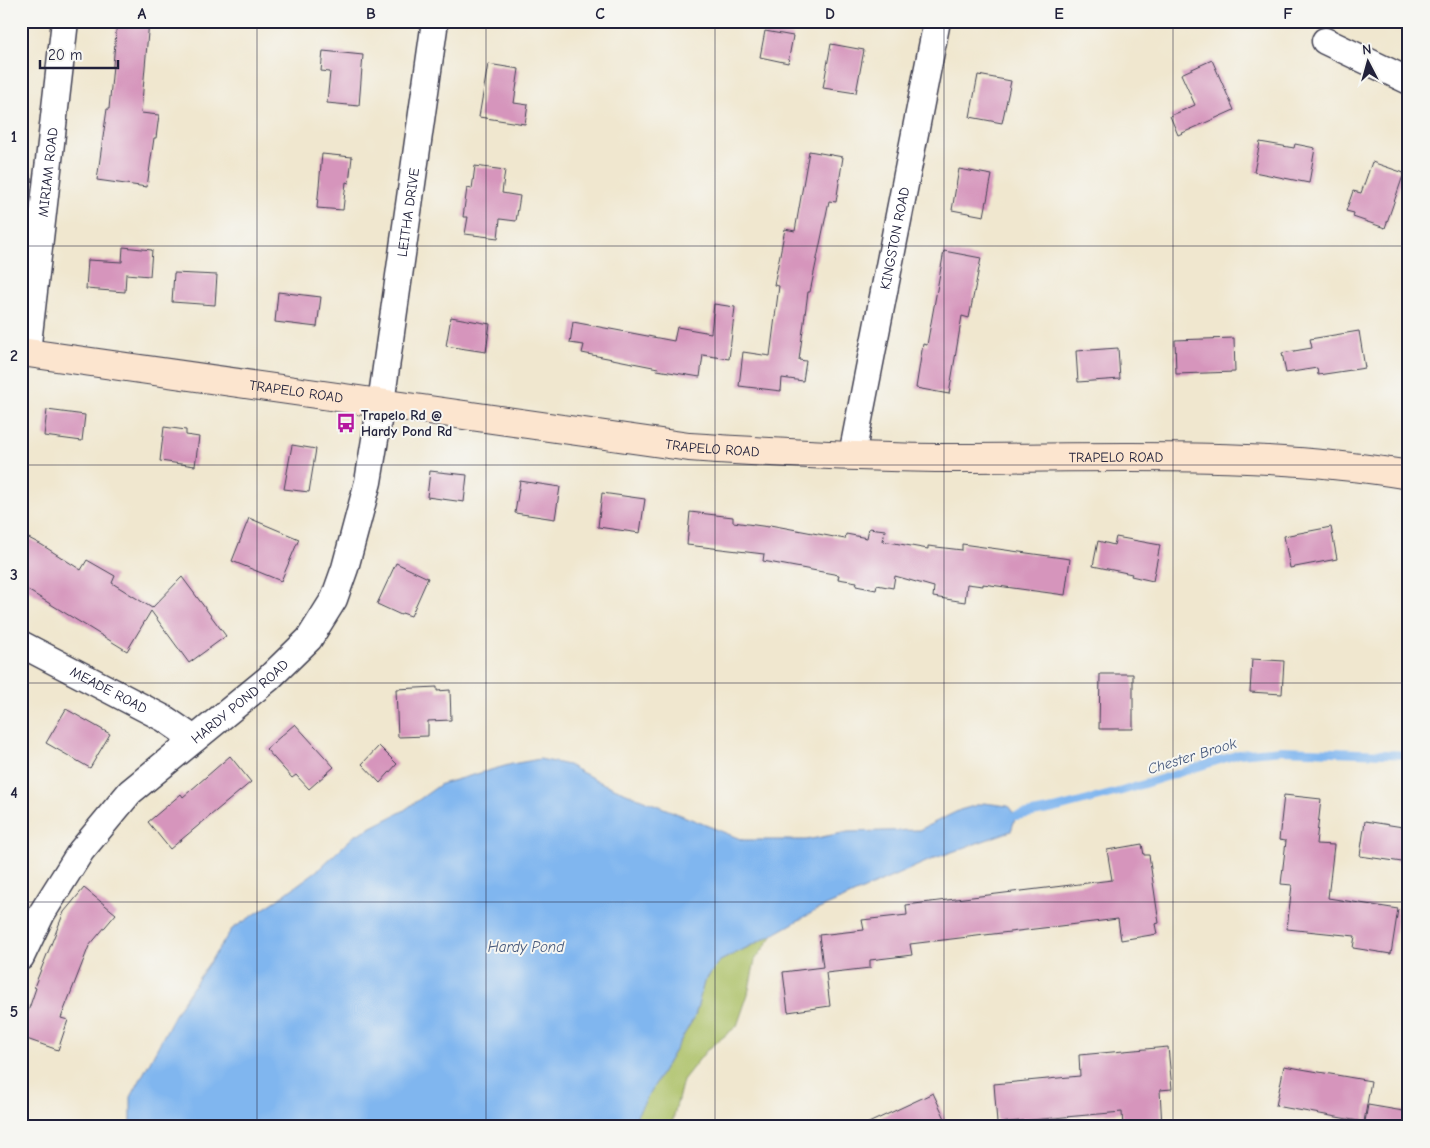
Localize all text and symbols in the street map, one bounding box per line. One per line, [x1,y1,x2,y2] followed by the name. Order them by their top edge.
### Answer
[138,5,147,23] text: A
[366,5,376,23] text: B
[595,5,605,23] text: C
[825,5,835,23] text: D
[1054,5,1064,23] text: E
[1283,5,1293,23] text: F
[40,38,118,70] scale bar
[1342,38,1392,88] north arrow
[1361,41,1372,58] text: N
[48,46,82,64] text: 20 m
[34,126,61,218] street label: MIRIAM ROAD
[11,128,17,146] text: 1
[393,167,423,258] street label: LEITHA DRIVE
[876,185,913,291] street label: KINGSTON ROAD
[10,347,18,365] text: 2
[248,376,344,406] street label: TRAPELO ROAD
[361,407,452,440] place label: Trapelo Rd @ Hardy Pond Rd
[335,412,357,434] bus stop icon: Trapelo Rd @ Hardy Pond Rd
[664,435,760,460] street label: TRAPELO ROAD
[1069,448,1164,466] street label: TRAPELO ROAD
[10,566,18,584] text: 3
[188,655,292,747] street label: HARDY POND ROAD
[67,663,150,717] street label: MEADE ROAD
[1145,734,1239,778] water label: Chester Brook
[10,784,18,802] text: 4
[488,938,565,956] water label: Hardy Pond
[10,1003,18,1021] text: 5

